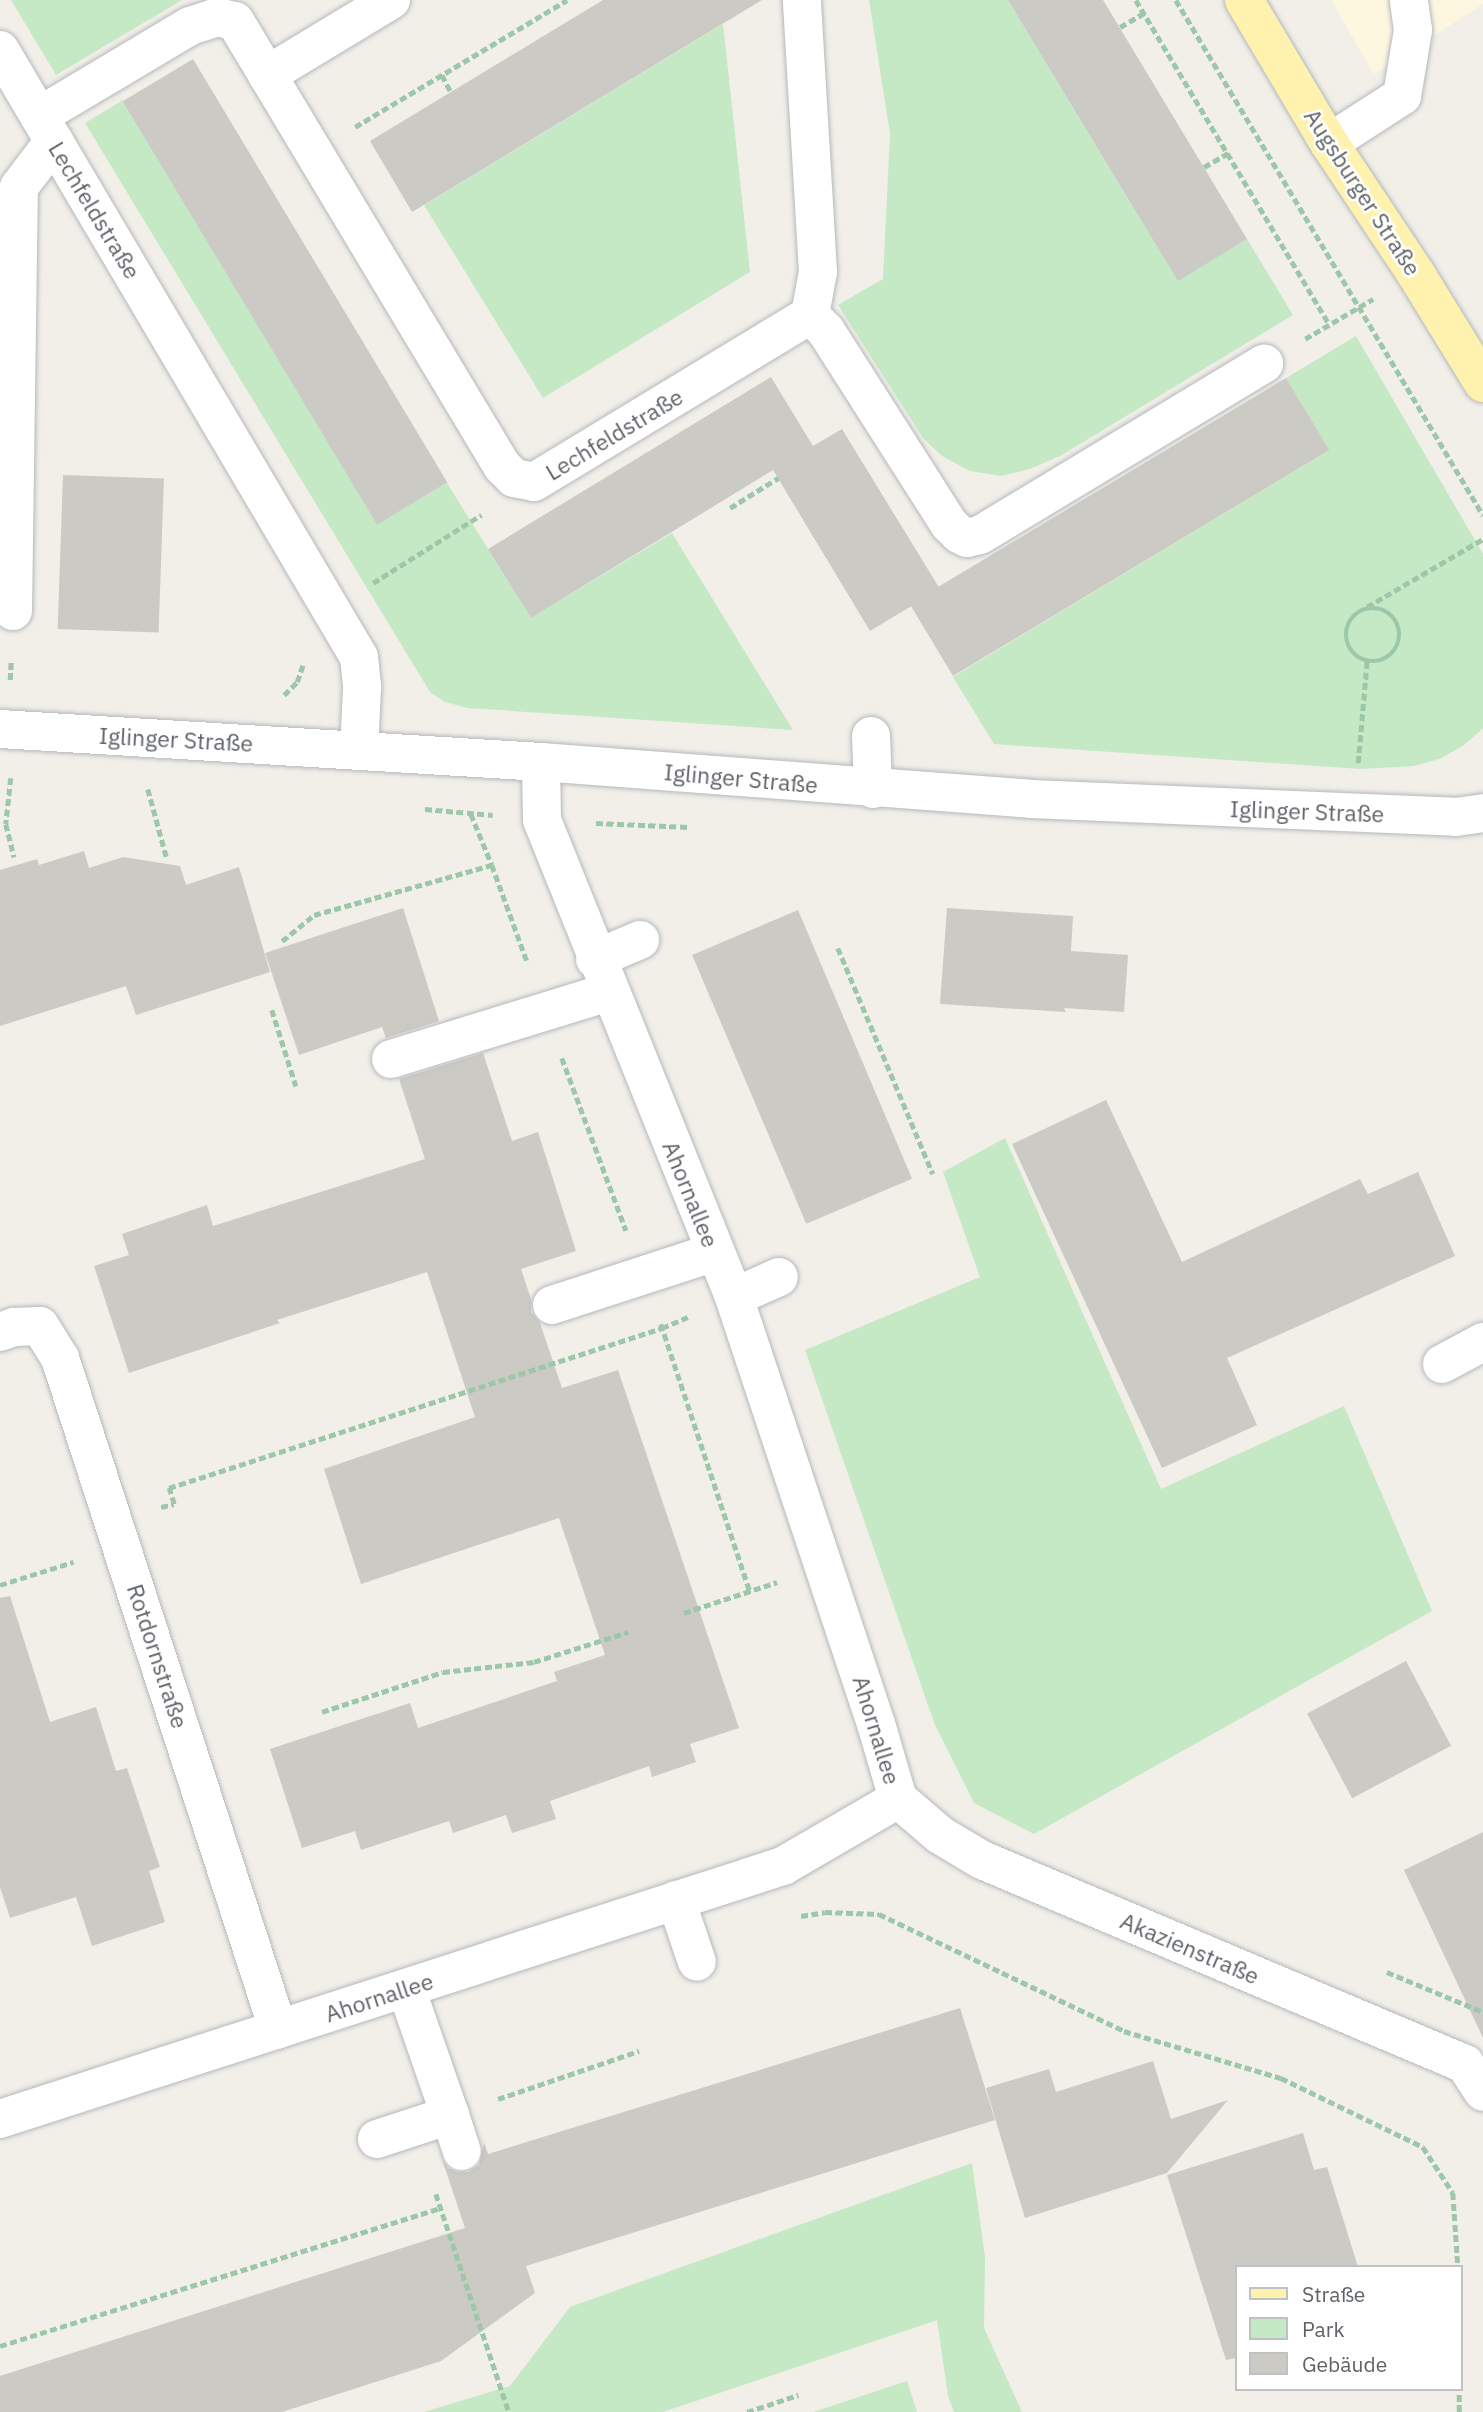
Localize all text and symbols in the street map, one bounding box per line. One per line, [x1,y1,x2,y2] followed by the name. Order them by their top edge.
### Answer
[1299,103,1427,281] street label: Augsburger Straße
[43,136,147,284] street label: Lechfeldstraße
[540,382,688,486] street label: Lechfeldstraße
[98,721,254,757] street label: Iglinger Straße
[663,758,819,798] street label: Iglinger Straße
[1229,795,1385,827] street label: Iglinger Straße
[657,1137,725,1251] street label: Ahornallee
[122,1580,194,1732] street label: Rotdornstraße
[847,1672,907,1788] street label: Ahornallee
[1116,1906,1264,1990] street label: Akazienstraße
[321,1967,437,2027] street label: Ahornallee
[1234,2265,1462,2391] legend
[1302,2280,1365,2308] text: Straße
[1302,2315,1345,2343] text: Park
[1302,2350,1387,2378] text: Gebäude

